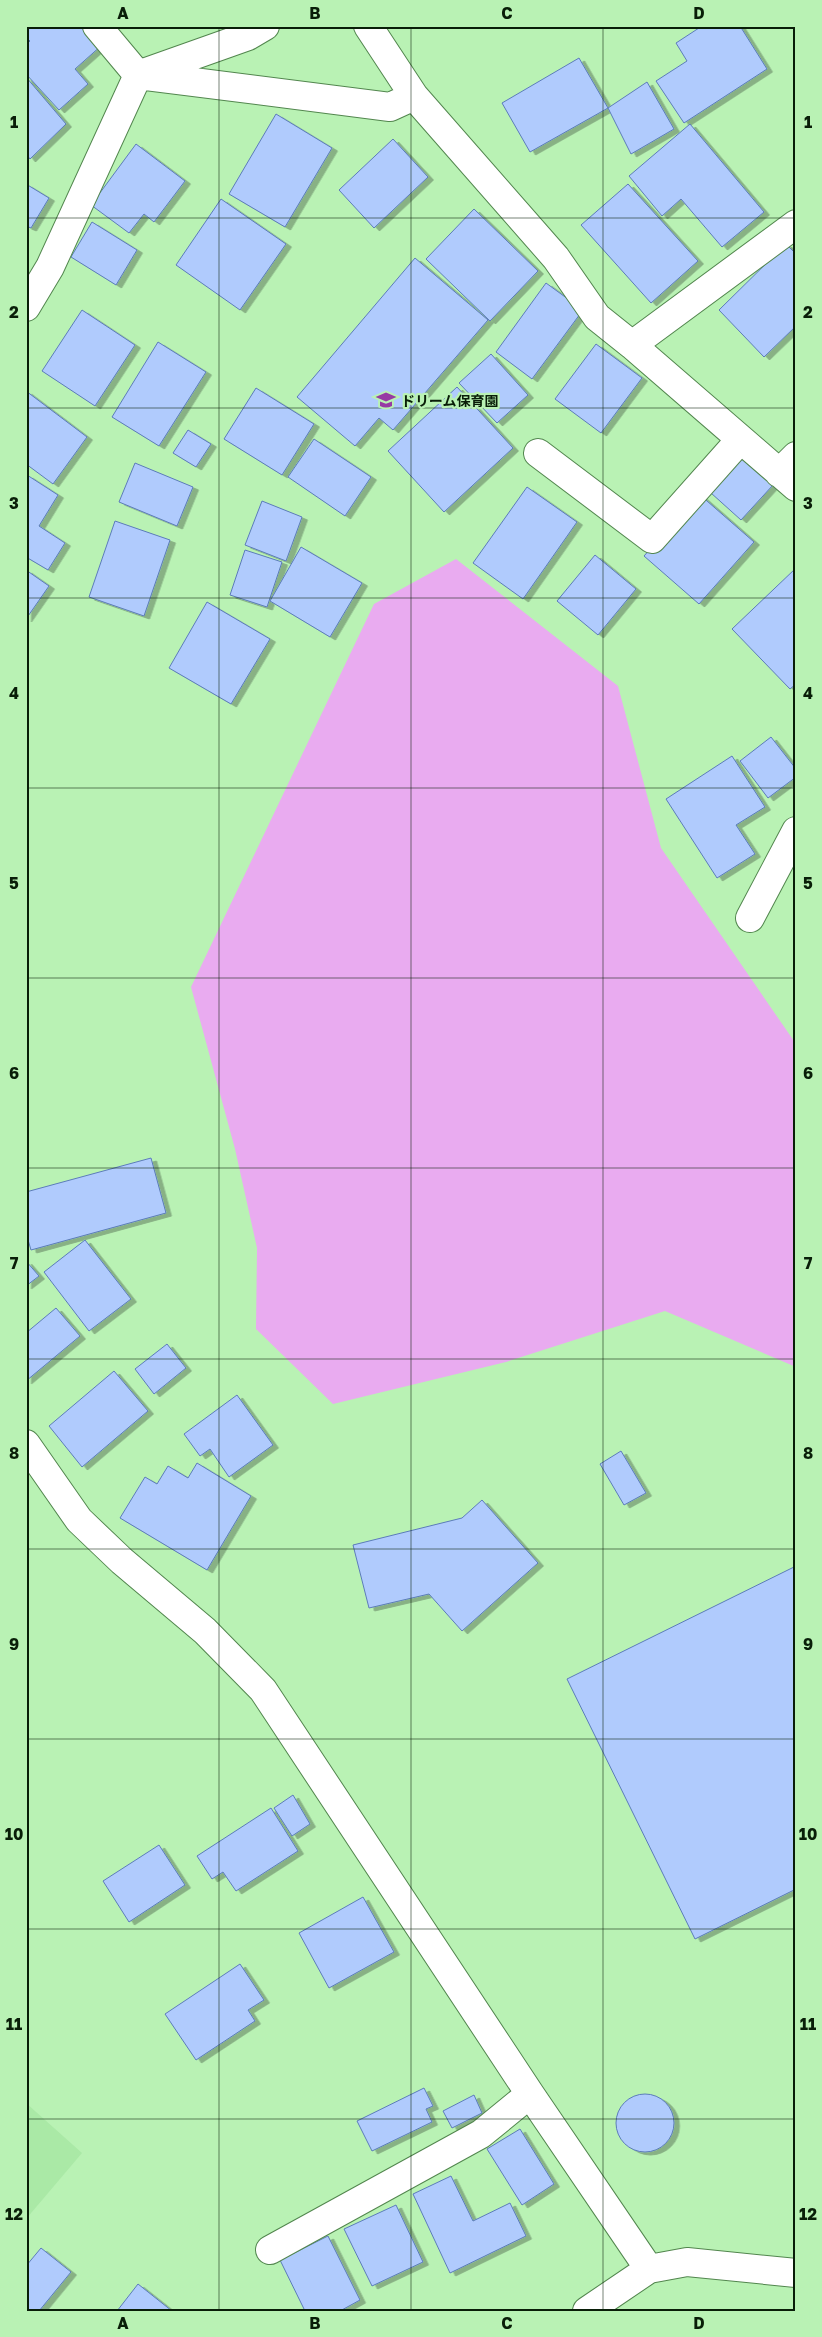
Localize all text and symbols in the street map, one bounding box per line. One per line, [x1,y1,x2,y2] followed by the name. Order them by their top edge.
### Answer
[117,3,129,23] text: A
[309,3,321,23] text: B
[501,3,513,23] text: C
[693,3,705,23] text: D
[10,112,18,132] text: 1
[804,112,812,132] text: 1
[9,302,19,322] text: 2
[803,302,813,322] text: 2
[375,389,397,411] school or university icon: ドリーム保育園
[401,392,499,409] place label: ドリーム保育園
[9,493,19,513] text: 3
[803,493,813,513] text: 3
[9,683,19,703] text: 4
[803,683,813,703] text: 4
[9,873,19,893] text: 5
[803,873,813,893] text: 5
[9,1063,19,1083] text: 6
[803,1063,813,1083] text: 6
[10,1253,19,1273] text: 7
[804,1253,813,1273] text: 7
[9,1443,19,1463] text: 8
[803,1443,813,1463] text: 8
[9,1634,19,1654] text: 9
[803,1634,813,1654] text: 9
[5,1824,23,1844] text: 10
[799,1824,817,1844] text: 10
[6,2014,22,2034] text: 11
[800,2014,816,2034] text: 11
[5,2204,23,2224] text: 12
[799,2204,817,2224] text: 12
[117,2313,129,2333] text: A
[309,2313,321,2333] text: B
[501,2313,513,2333] text: C
[693,2313,705,2333] text: D

